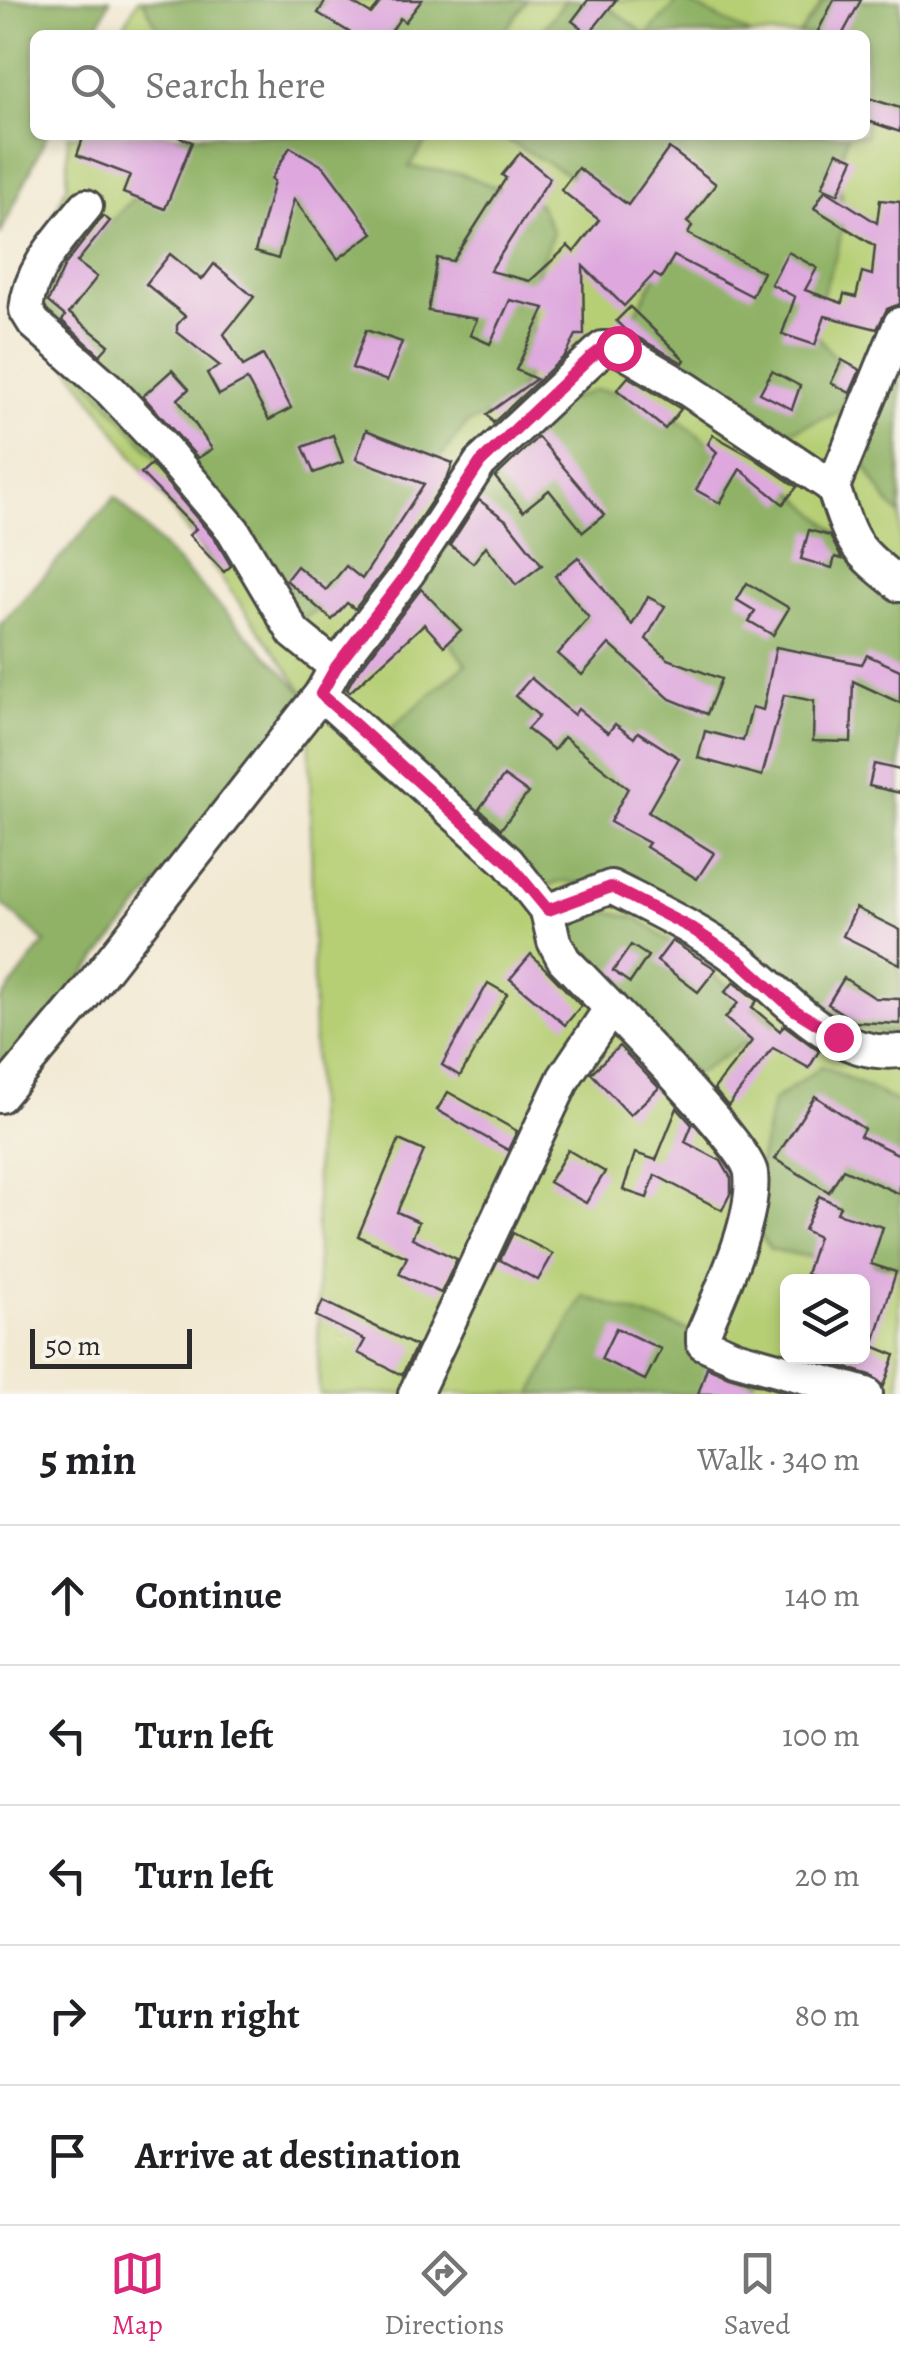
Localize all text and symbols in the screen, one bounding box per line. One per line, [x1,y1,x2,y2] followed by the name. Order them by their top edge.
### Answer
[30,30,870,140] search box
[65,58,120,113] icon: search
[145,59,326,111] text: Search here
[596,326,642,372] route start
[816,1015,862,1061] route end
[780,1274,870,1364] map controls
[780,1274,870,1364] button: layers
[30,1324,192,1368] scale bar
[45,1327,101,1365] text: 50 m
[40,1431,136,1488] text: 5 min
[697,1437,860,1481] text: Walk · 340 m
[40,1568,95,1623] icon: ahead
[135,1569,282,1621] text: Continue
[785,1573,860,1617] text: 140 m
[40,1708,95,1763] icon: left
[135,1709,274,1761] text: Turn left
[782,1713,860,1757] text: 100 m
[40,1848,95,1903] icon: left
[135,1849,274,1901] text: Turn left
[795,1853,860,1897] text: 20 m
[40,1988,95,2043] icon: right
[135,1989,300,2041] text: Turn right
[794,1993,860,2037] text: 80 m
[40,2128,95,2183] icon: arrive
[135,2129,461,2181] text: Arrive at destination
[110,2246,165,2344] tab: Map
[384,2246,504,2344] tab: Directions
[724,2246,790,2344] tab: Saved

